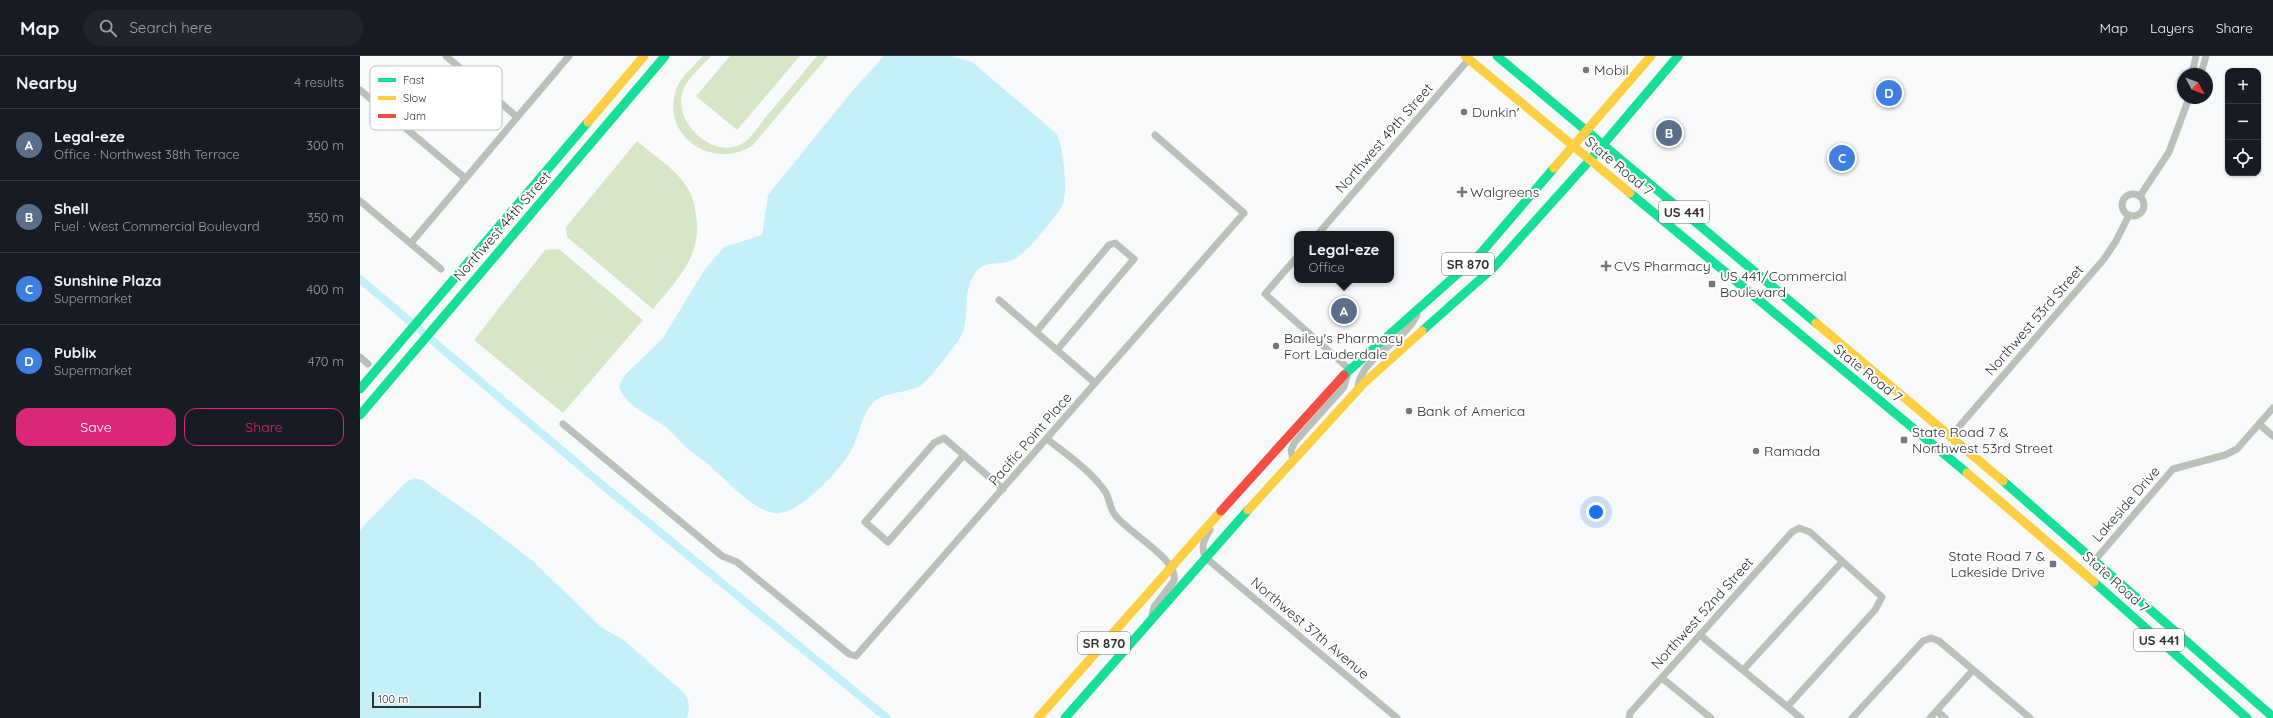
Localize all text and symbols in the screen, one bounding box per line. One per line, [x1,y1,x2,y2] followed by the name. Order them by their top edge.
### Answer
[83,10,363,46] search box
[20,16,59,40] text: Map
[97,17,119,39] icon: search
[129,18,212,37] text: Search here
[2099,19,2128,37] text: Map
[2150,19,2194,37] text: Layers
[2216,19,2253,37] text: Share
[1594,61,1629,79] place label: Mobil
[1581,65,1591,75] marker: Mobil
[370,66,502,130] legend
[2177,68,2213,104] north arrow
[2225,68,2261,176] map controls
[2225,68,2261,104] button: +
[16,72,77,93] text: Nearby
[403,73,425,87] text: Fast
[294,74,344,90] text: 4 results
[1876,78,1902,108] pin: D
[1331,79,1437,197] street label: Northwest 49th Street
[403,91,427,105] text: Slow
[1472,103,1520,121] place label: Dunkin'
[2225,104,2261,140] button: −
[1459,107,1469,117] marker: Dunkin'
[403,109,426,123] text: Jam
[1656,118,1682,148] pin: B
[54,127,125,146] text: Legal-eze
[1581,132,1657,200] street label: State Road 7
[25,137,33,153] text: A
[306,137,344,153] text: 300 m
[2225,140,2261,176] button: locate
[1829,143,1855,173] pin: C
[54,146,240,162] text: Office · Northwest 38th Terrace
[449,167,555,285] street label: Northwest 44th Street
[1470,183,1539,201] place label: Walgreens
[1457,187,1467,197] marker: Walgreens
[54,199,89,218] text: Shell
[1659,201,1709,223] road number: US 441
[25,209,33,225] text: B
[307,209,344,225] text: 350 m
[54,218,260,234] text: Fuel · West Commercial Boulevard
[1294,231,1394,283] popup
[1309,240,1379,259] text: Legal-eze
[1442,253,1494,275] road number: SR 870
[1614,257,1711,275] place label: CVS Pharmacy
[1309,259,1345,275] text: Office
[1601,261,1611,271] marker: CVS Pharmacy
[1981,261,2087,379] street label: Northwest 53rd Street
[1720,267,1847,301] place label: US 441/Commercial Boulevard
[54,271,161,290] text: Sunshine Plaza
[1707,279,1717,289] marker: US 441/Commercial Boulevard
[25,281,33,297] text: C
[306,281,344,297] text: 400 m
[54,290,132,306] text: Supermarket
[1331,296,1357,326] pin: A
[1284,329,1403,363] place label: Bailey's Pharmacy Fort Lauderdale
[1830,340,1906,406] street label: State Road 7
[1271,341,1281,351] marker: Bailey's Pharmacy Fort Lauderdale
[54,343,96,362] text: Publix
[24,353,34,369] text: D
[308,353,344,369] text: 470 m
[54,362,132,378] text: Supermarket
[985,389,1075,489] street label: Pacific Point Place
[1417,402,1525,420] place label: Bank of America
[1404,406,1414,416] marker: Bank of America
[16,408,176,446] button: Save
[184,408,344,446] button: Share
[1912,423,2053,457] place label: State Road 7 & Northwest 53rd Street
[1899,435,1909,445] marker: State Road 7 & Northwest 53rd Street
[1764,442,1820,460] place label: Ramada
[1751,446,1761,456] marker: Ramada
[2088,462,2164,546] street label: Lakeside Drive
[1586,502,1606,522] your location
[1948,547,2045,581] place label: State Road 7 & Lakeside Drive
[2079,547,2153,617] street label: State Road 7
[1647,553,1757,673] street label: Northwest 52nd Street
[2048,559,2058,569] marker: State Road 7 & Lakeside Drive
[1247,573,1373,683] street label: Northwest 37th Avenue
[2134,629,2184,651] road number: US 441
[1078,632,1130,654] road number: SR 870
[372,690,481,709] scale bar
[378,692,408,706] text: 100 m

